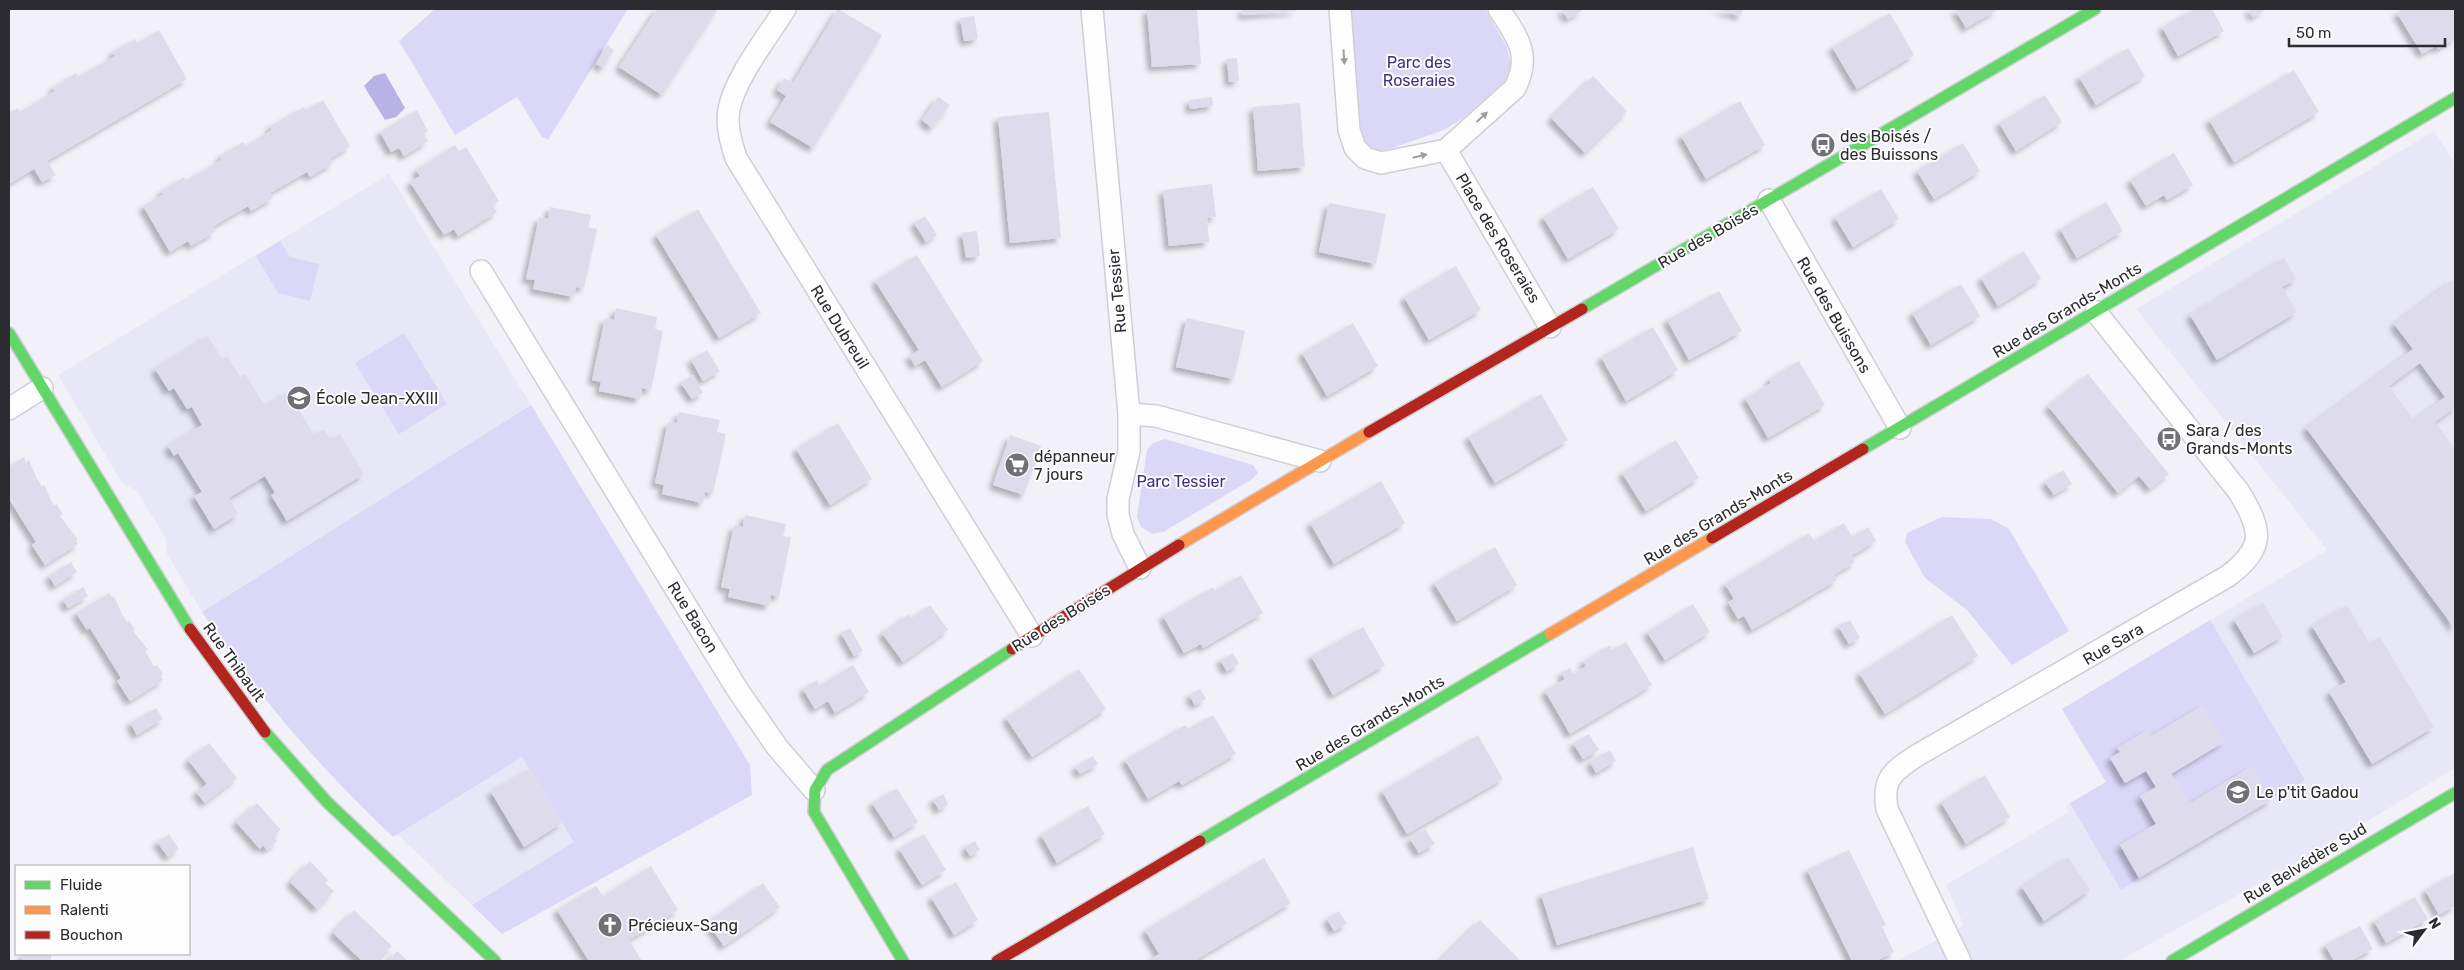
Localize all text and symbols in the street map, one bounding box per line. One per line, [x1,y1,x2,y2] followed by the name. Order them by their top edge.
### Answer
[2289,15,2445,47] scale bar
[2296,24,2331,42] text: 50 m
[1340,50,1348,66] one-way arrow
[1383,53,1455,90] park label: Parc des Roseraies
[1476,111,1488,123] one-way arrow
[1840,127,1938,164] place label: des Boisés / des Buissons
[1810,132,1836,158] bus stop icon: des Boisés / des Buissons
[1412,152,1427,160] one-way arrow
[1452,170,1544,306] street label: Place des Roseraies
[1655,200,1761,272] street label: Rue des Boisés
[1104,248,1130,334] street label: Rue Tessier
[1793,253,1875,377] street label: Rue des Buissons
[1989,258,2145,362] street label: Rue des Grands-Monts
[807,281,873,373] street label: Rue Dubreuil
[286,385,312,411] school or university icon: École Jean-XXIII
[316,389,438,408] place label: École Jean-XXIII
[2186,421,2292,458] place label: Sara / des Grands-Monts
[2156,426,2182,452] bus stop icon: Sara / des Grands-Monts
[1034,447,1115,484] place label: dépanneur 7 jours
[1004,452,1030,478] supermarket icon: dépanneur 7 jours
[1640,465,1796,569] street label: Rue des Grands-Monts
[1136,472,1226,491] park label: Parc Tessier
[664,578,722,656] street label: Rue Bacon
[1008,580,1114,656] street label: Rue des Boisés
[199,619,269,705] street label: Rue Thibault
[2079,619,2147,669] street label: Rue Sara
[1292,671,1448,775] street label: Rue des Grands-Monts
[2225,779,2251,805] school or university icon: Le p'tit Gadou
[2256,783,2359,802] place label: Le p'tit Gadou
[2240,819,2370,907] street label: Rue Belvédère Sud
[15,865,190,955] legend
[60,876,102,894] text: Fluide
[60,901,109,919] text: Ralenti
[2399,905,2449,955] north arrow
[597,912,623,938] church icon: Précieux-Sang
[2425,915,2444,932] text: N
[628,916,738,935] place label: Précieux-Sang
[60,926,123,944] text: Bouchon

